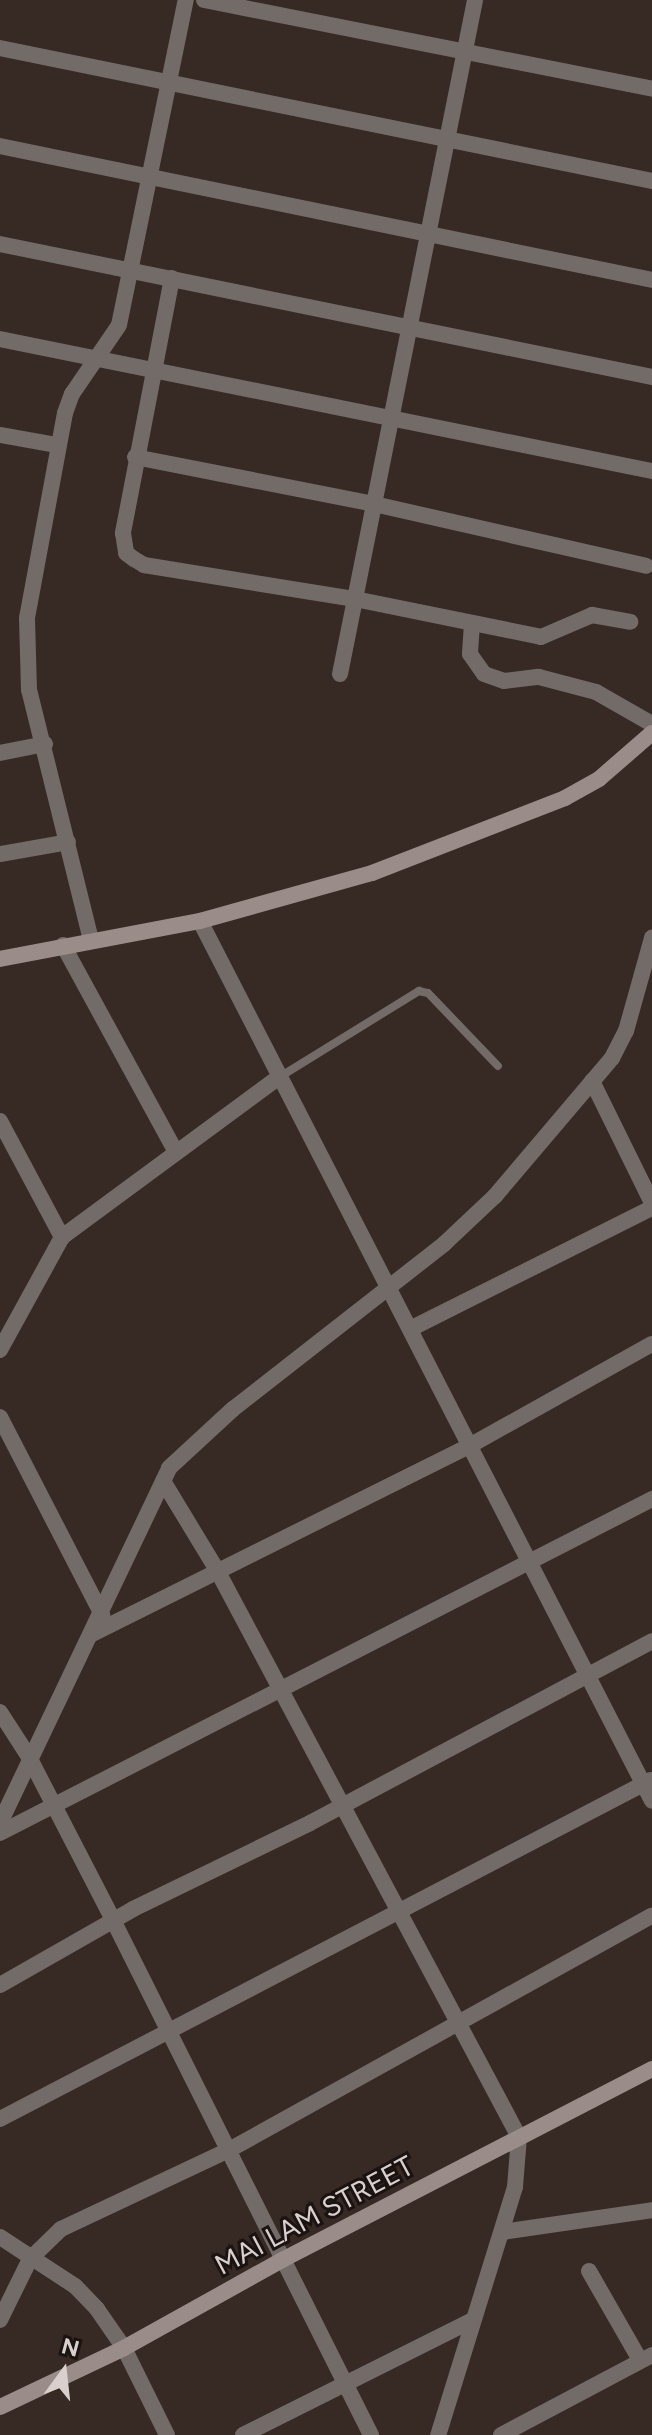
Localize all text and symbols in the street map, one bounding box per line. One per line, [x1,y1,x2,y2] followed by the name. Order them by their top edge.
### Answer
[209,2149,419,2281] street label: MAI LAM STREET
[24,2331,104,2411] north arrow
[59,2332,82,2363] text: N

